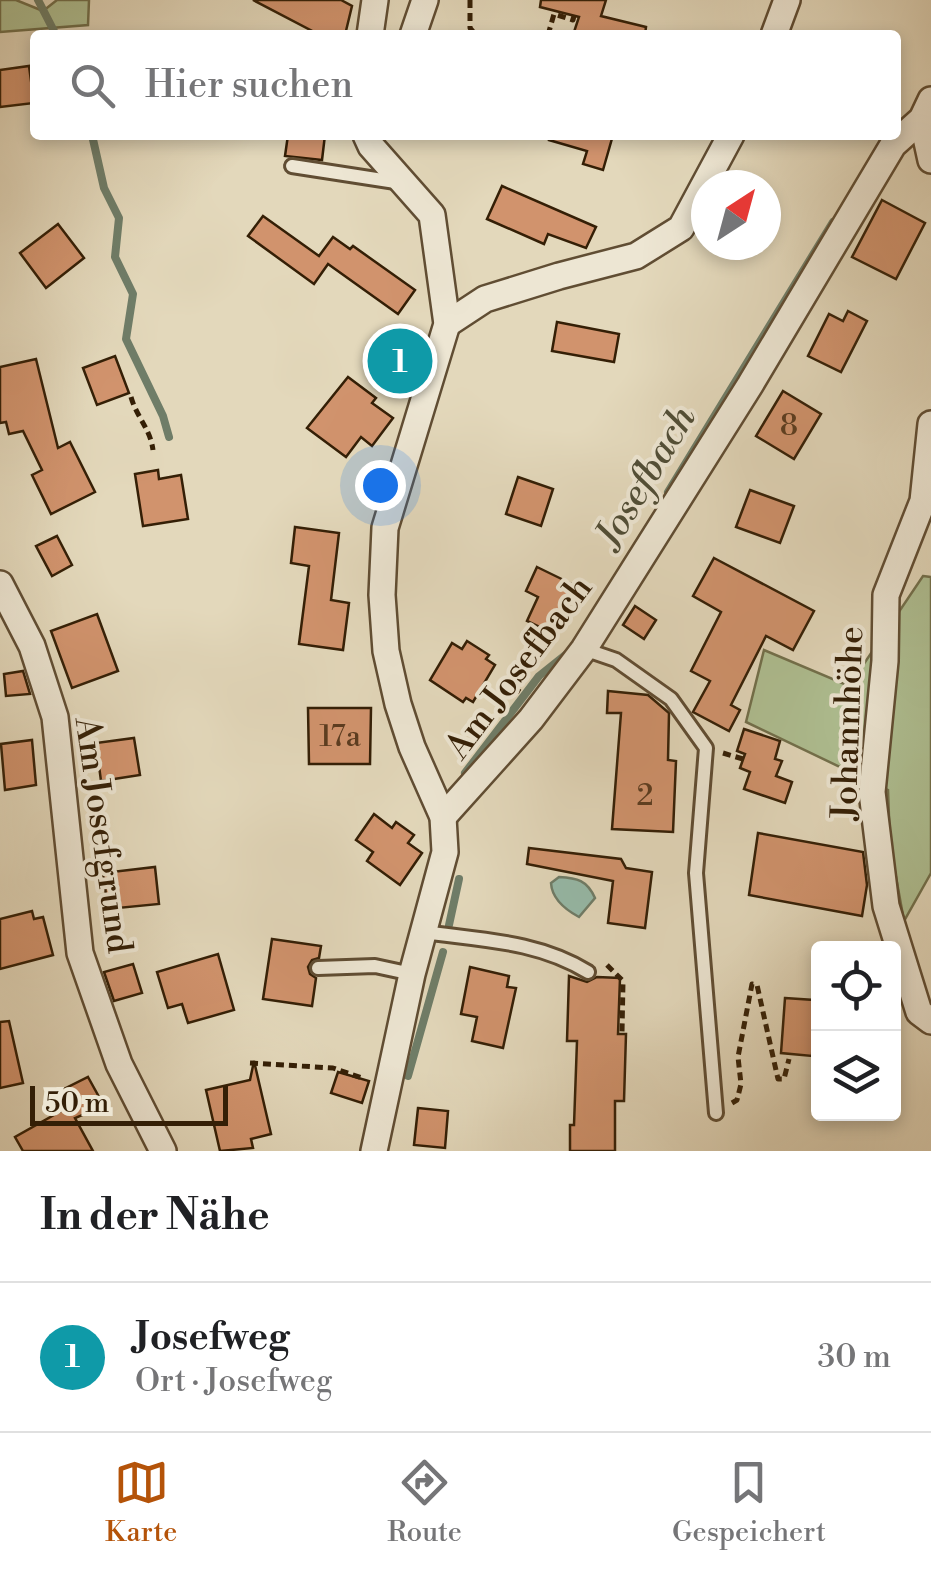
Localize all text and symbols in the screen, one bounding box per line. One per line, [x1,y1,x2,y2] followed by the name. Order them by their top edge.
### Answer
[30,30,901,140] search box
[65,58,120,113] icon: search
[145,62,353,109] text: Hier suchen
[691,170,781,260] north arrow
[368,324,432,398] pin: 1
[584,397,707,559] water label: Josefbach
[780,407,798,445] house number: 8
[355,460,406,511] your location
[436,568,602,769] street label: Am Josefbach
[824,625,873,823] street label: Johannhöhe
[65,713,140,956] street label: Am Josefgrund
[319,718,362,756] house number: 17a
[636,777,654,815] house number: 2
[811,941,901,1121] map controls
[811,941,901,1031] button: locate
[811,1031,901,1121] button: layers
[30,1081,228,1126] scale bar
[45,1086,109,1121] text: 50 m
[40,1190,270,1243] text: In der Nähe
[135,1314,290,1361] text: Josefweg
[65,1337,80,1377] text: 1
[817,1337,891,1377] text: 30 m
[135,1361,333,1401] text: Ort · Josefweg
[105,1455,177,1550] tab: Karte
[387,1455,462,1550] tab: Route
[672,1455,826,1550] tab: Gespeichert

